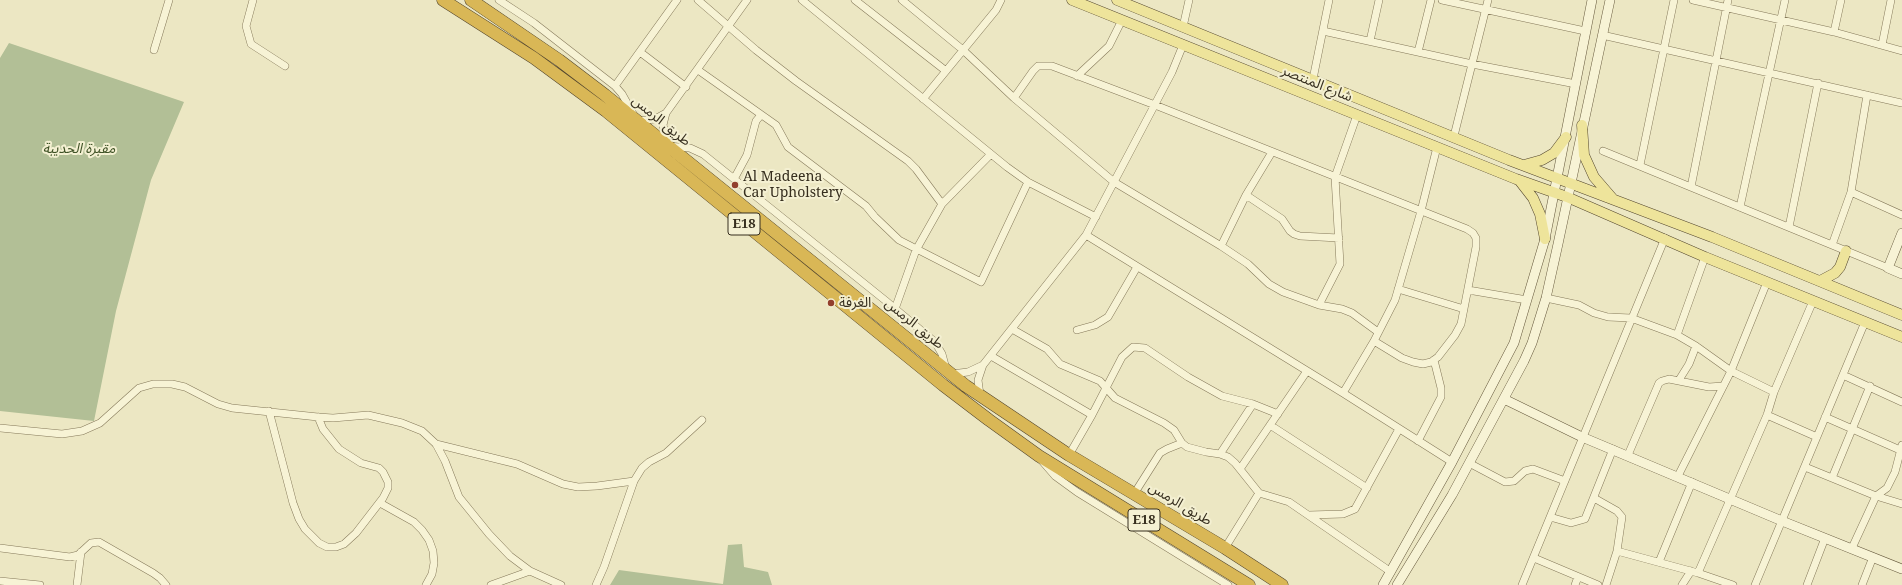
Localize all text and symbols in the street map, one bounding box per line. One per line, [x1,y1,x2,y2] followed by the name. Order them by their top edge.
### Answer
[1279,62,1355,106] street label: شارع المنتصر
[628,92,694,150] street label: طريق الرمس
[43,141,115,157] park label: مقبرة الحديبة
[743,169,843,202] place label: Al Madeena Car Upholstery
[730,180,740,190] marker: Al Madeena Car Upholstery
[728,213,760,235] road number: E18
[839,295,871,311] place label: الغرفة
[881,295,947,353] street label: طريق الرمس
[826,298,836,308] marker: الغرفة
[1145,479,1215,529] street label: طريق الرمس
[1128,509,1160,531] road number: E18

